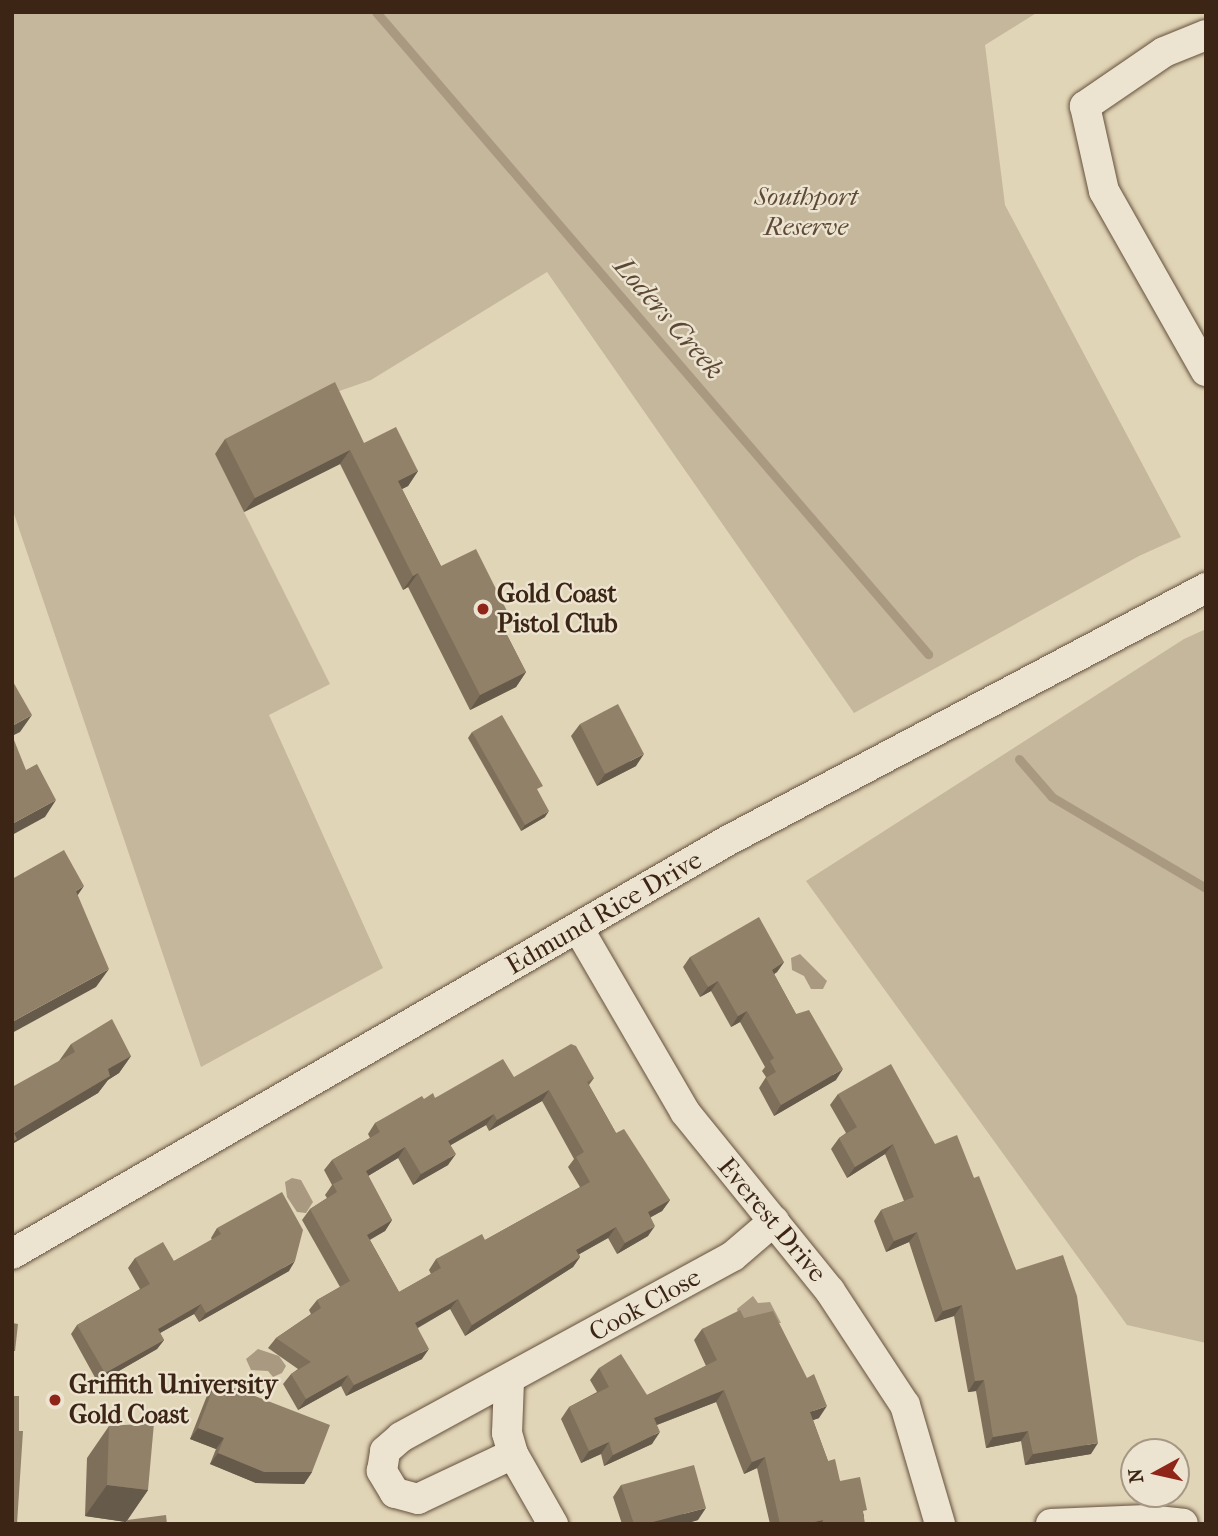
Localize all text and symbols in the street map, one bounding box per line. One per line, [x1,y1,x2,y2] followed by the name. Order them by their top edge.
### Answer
[754,181,858,242] park label: Southport Reserve
[607,250,731,386] water label: Loders Creek
[497,578,618,640] place label: Gold Coast Pistol Club
[475,601,491,617] marker: Gold Coast Pistol Club
[501,844,707,982] street label: Edmund Rice Drive
[711,1152,833,1288] street label: Everest Drive
[584,1262,706,1348] street label: Cook Close
[69,1369,278,1430] place label: Griffith University Gold Coast
[47,1392,63,1408] marker: Griffith University Gold Coast
[1120,1438,1190,1508] north arrow
[1124,1467,1148,1484] text: N

